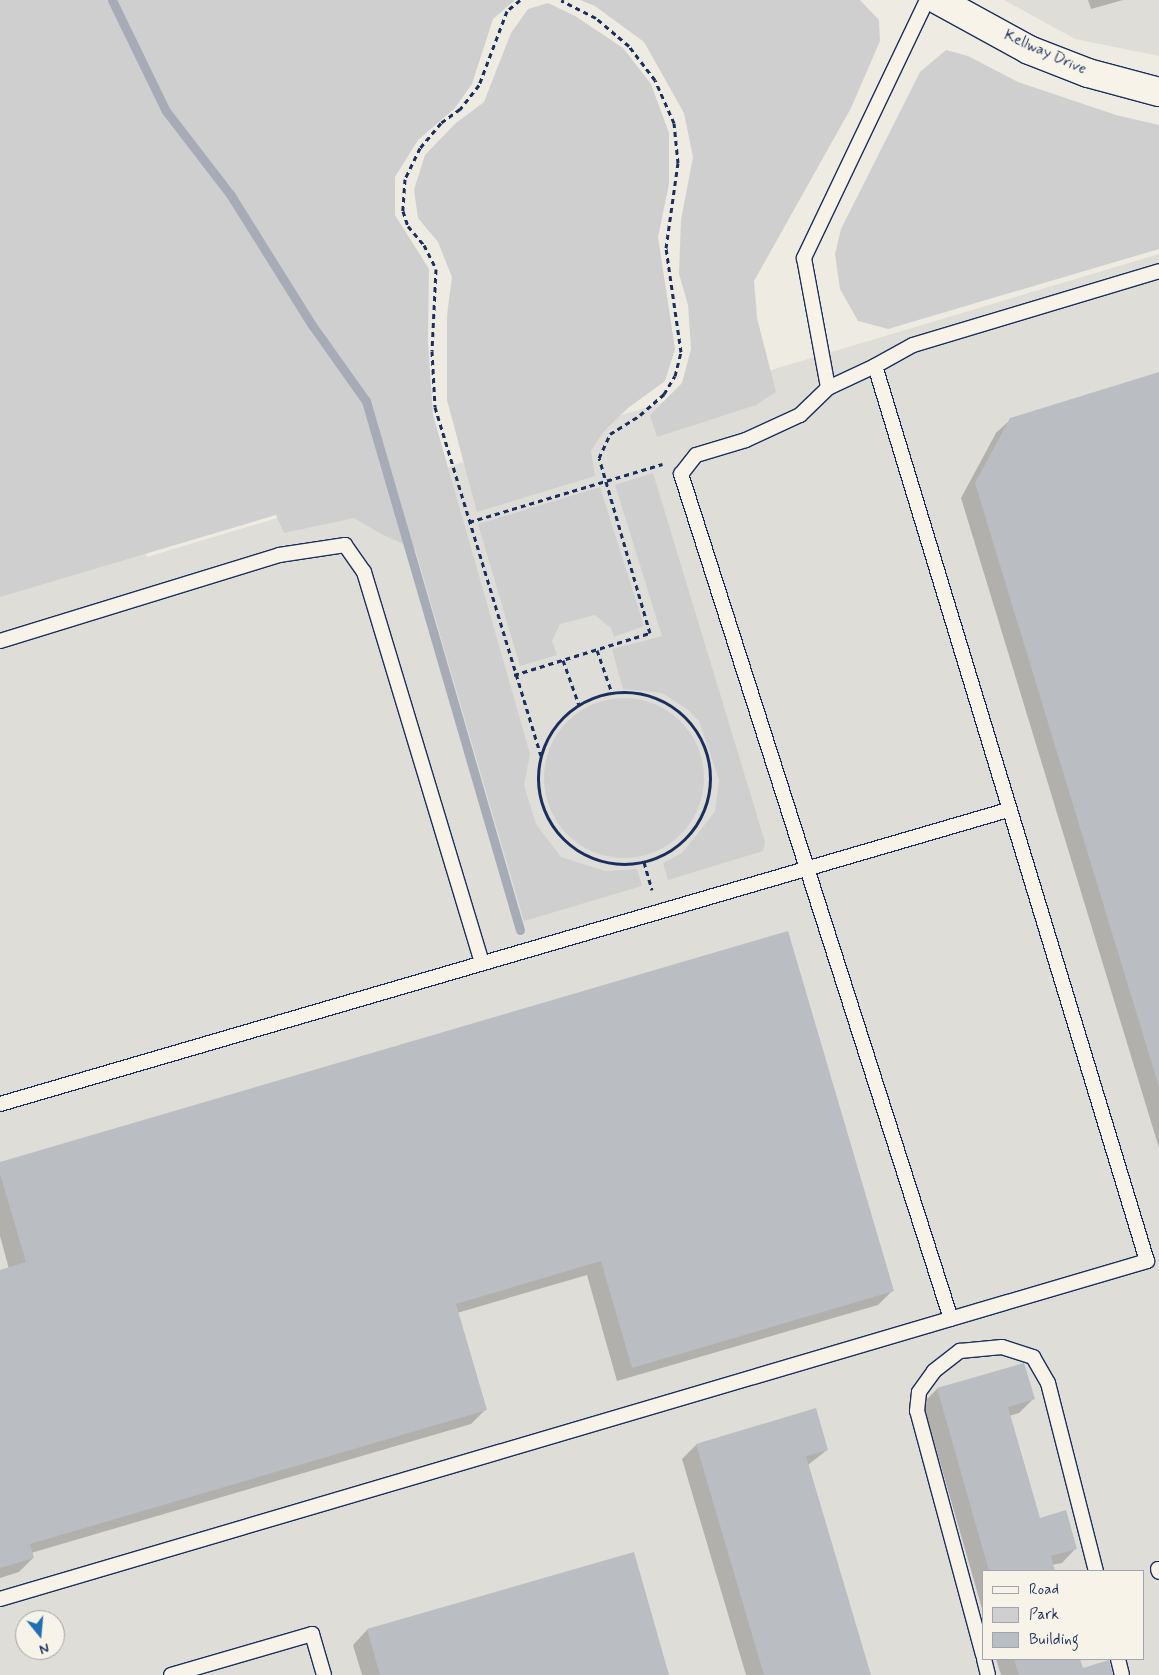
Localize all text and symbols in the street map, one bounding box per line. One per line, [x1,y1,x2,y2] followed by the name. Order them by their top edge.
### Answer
[1002,27,1088,79] street label: Kellway Drive
[982,1570,1144,1660] legend
[1029,1580,1059,1600] text: Road
[1029,1605,1059,1625] text: Park
[15,1610,65,1660] north arrow
[1029,1630,1079,1650] text: Building
[37,1638,51,1658] text: N

